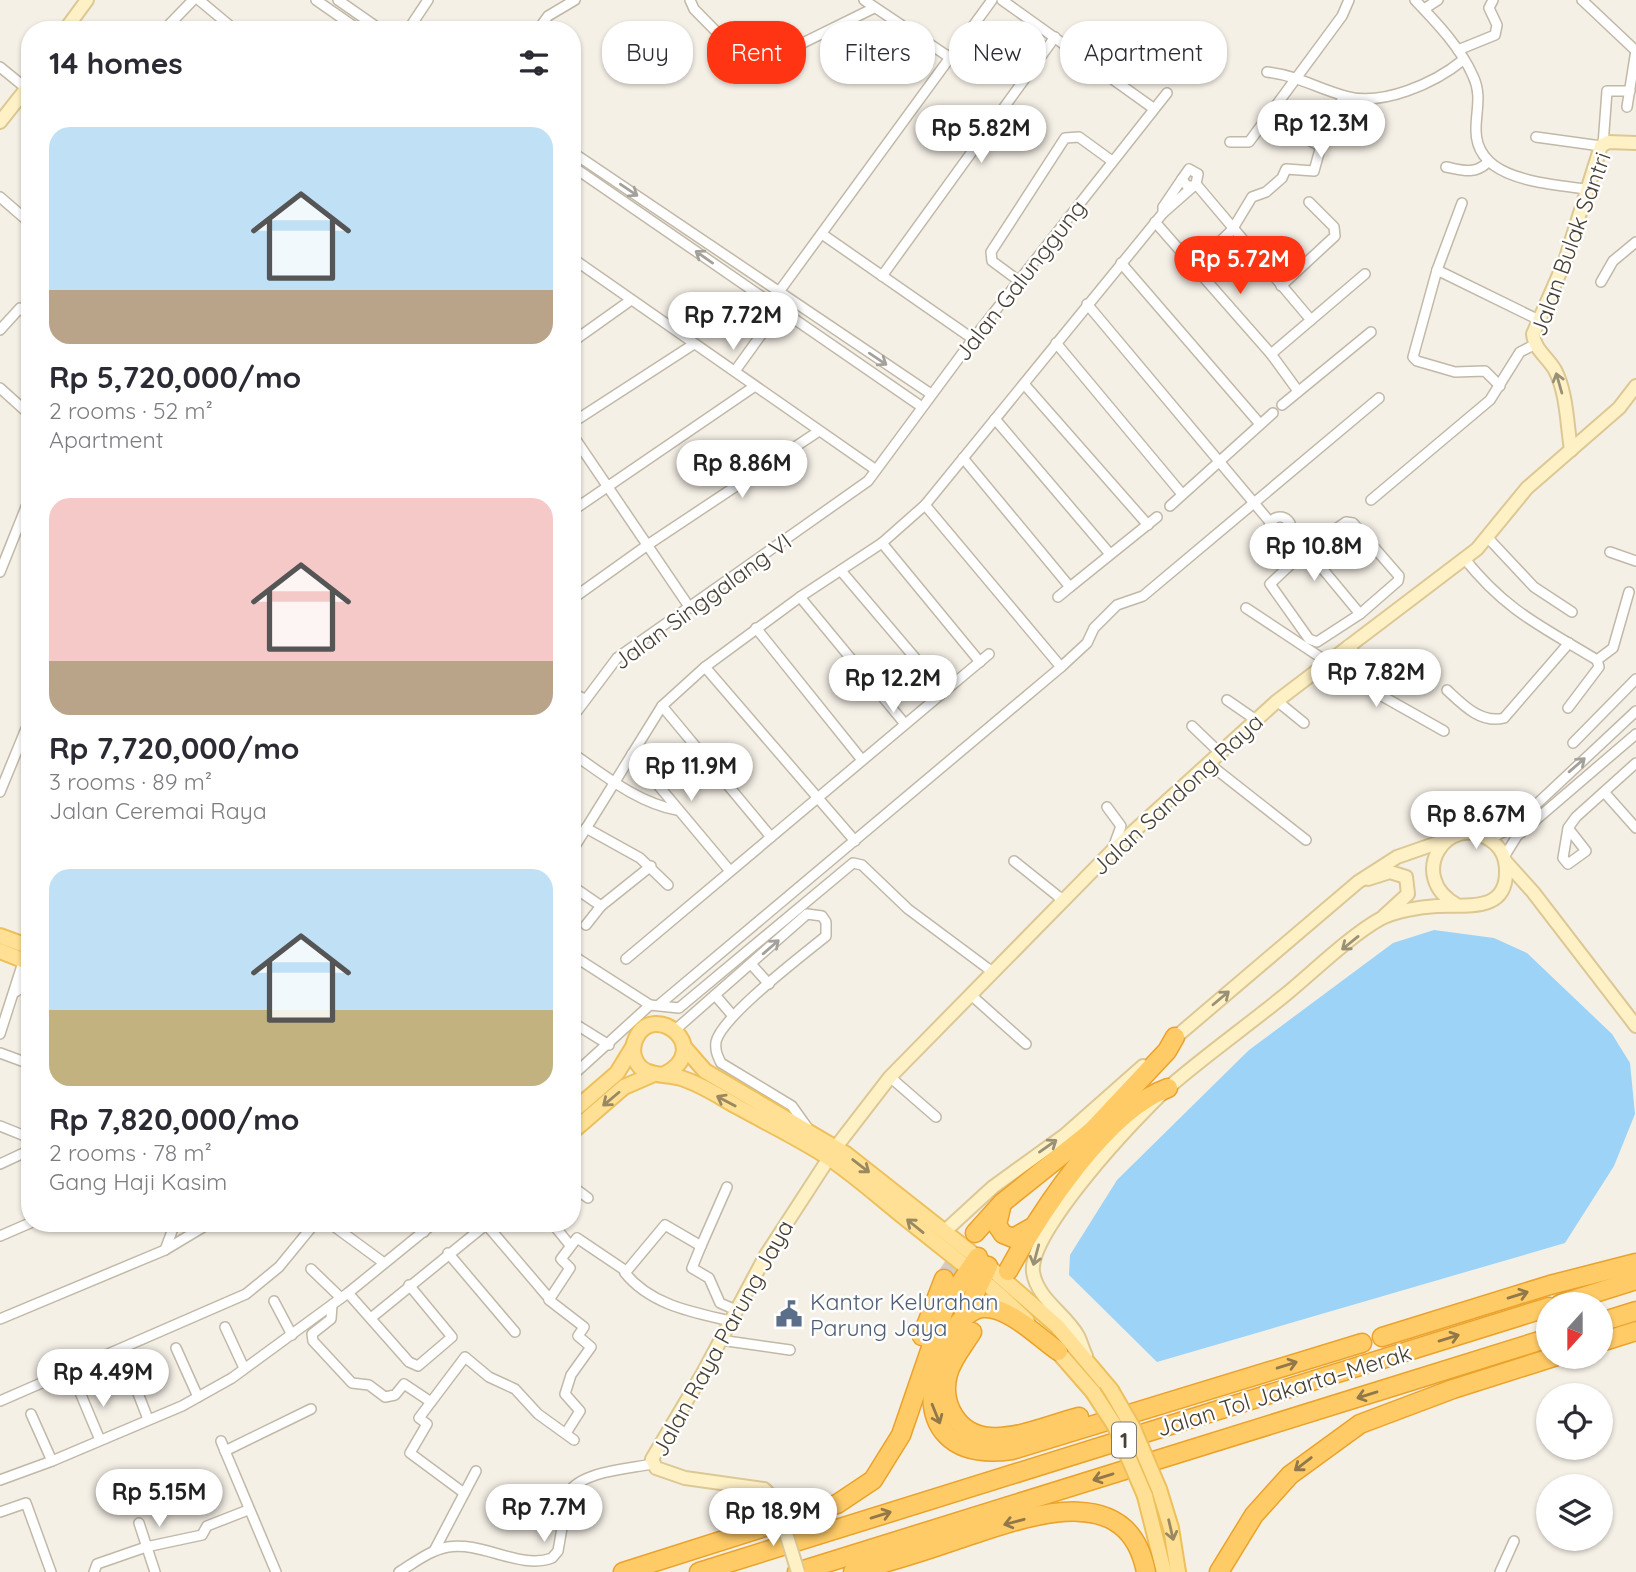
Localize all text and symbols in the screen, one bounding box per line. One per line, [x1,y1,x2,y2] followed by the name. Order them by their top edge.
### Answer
[602,21,693,84] chip: Buy
[707,21,806,84] chip: Rent
[820,21,935,84] chip: Filters
[949,21,1046,84] chip: New
[1060,21,1227,84] chip: Apartment
[49,44,183,82] text: 14 homes
[515,44,553,82] icon: filters
[1249,100,1393,160] pin: Rp 12.3M
[909,106,1053,165] pin: Rp 5.82M
[1273,108,1369,137] text: Rp 12.3M
[931,113,1031,142] text: Rp 5.82M
[1523,148,1617,340] street label: Jalan Bulak Santri
[238,173,364,299] icon: home
[619,183,638,197] one-way arrow
[948,193,1092,367] street label: Jalan Galunggung
[1168,236,1312,296] pin: Rp 5.72M
[1190,244,1290,273] text: Rp 5.72M
[695,250,714,264] one-way arrow
[661,292,805,352] pin: Rp 7.72M
[684,300,782,329] text: Rp 7.72M
[868,352,887,366] one-way arrow
[49,358,301,396] text: Rp 5,720,000/mo
[1551,373,1564,395] one-way arrow
[49,396,213,425] text: 2 rooms · 52 m²
[49,425,163,454] text: Apartment
[670,440,814,500] pin: Rp 8.86M
[692,448,792,477] text: Rp 8.86M
[1242,524,1386,583] pin: Rp 10.8M
[607,526,797,676] street label: Jalan Singgalang VI
[1266,531,1362,560] text: Rp 10.8M
[238,544,364,670] icon: home
[1304,650,1448,709] pin: Rp 7.82M
[821,656,965,715] pin: Rp 12.2M
[1327,657,1425,686] text: Rp 7.82M
[845,663,941,692] text: Rp 12.2M
[1085,707,1269,881] street label: Jalan Sandong Raya
[49,729,300,767] text: Rp 7,720,000/mo
[619,744,763,803] pin: Rp 11.9M
[645,751,737,780] text: Rp 11.9M
[1568,757,1585,774] one-way arrow
[49,767,212,796] text: 3 rooms · 89 m²
[1404,792,1548,851] pin: Rp 8.67M
[49,796,267,825] text: Jalan Ceremai Raya
[1426,799,1526,828] text: Rp 8.67M
[238,915,364,1041] icon: home
[1342,935,1360,951] one-way arrow
[761,939,779,955] one-way arrow
[1212,991,1230,1007] one-way arrow
[602,1091,620,1107] one-way arrow
[717,1094,737,1108] one-way arrow
[49,1100,300,1138] text: Rp 7,820,000/mo
[49,1138,212,1167] text: 2 rooms · 78 m²
[1038,1139,1057,1153] one-way arrow
[852,1158,870,1173] one-way arrow
[49,1167,227,1196] text: Gang Haji Kasim
[645,1215,799,1461] street label: Jalan Raya Parung Jaya
[907,1219,925,1234] one-way arrow
[1029,1243,1042,1266] one-way arrow
[810,1287,999,1342] place label: Kantor Kelurahan Parung Jaya
[1506,1288,1528,1301] one-way arrow
[1536,1292,1614,1368] north arrow
[1536,1292,1613,1551] map controls
[774,1299,804,1329] public building icon: Kantor Kelurahan Parung Jaya
[1438,1331,1460,1344] one-way arrow
[1153,1337,1415,1443] street label: Jalan Tol Jakarta–Merak
[31,1350,175,1409] pin: Rp 4.49M
[53,1357,153,1386] text: Rp 4.49M
[1275,1358,1297,1371] one-way arrow
[1536,1383,1613,1460] button: locate
[1356,1389,1378,1402] one-way arrow
[930,1403,943,1424] one-way arrow
[1112,1422,1136,1458] road number: 1
[1295,1456,1313,1471] one-way arrow
[87,1470,231,1529] pin: Rp 5.15M
[1092,1472,1114,1484] one-way arrow
[1536,1474,1613,1551] button: layers
[112,1477,206,1506] text: Rp 5.15M
[479,1484,609,1544] pin: Rp 7.7M
[701,1488,845,1548] pin: Rp 18.9M
[502,1492,586,1521] text: Rp 7.7M
[725,1496,821,1525] text: Rp 18.9M
[870,1508,892,1521] one-way arrow
[1003,1517,1025,1530] one-way arrow
[1165,1518,1178,1541] one-way arrow

